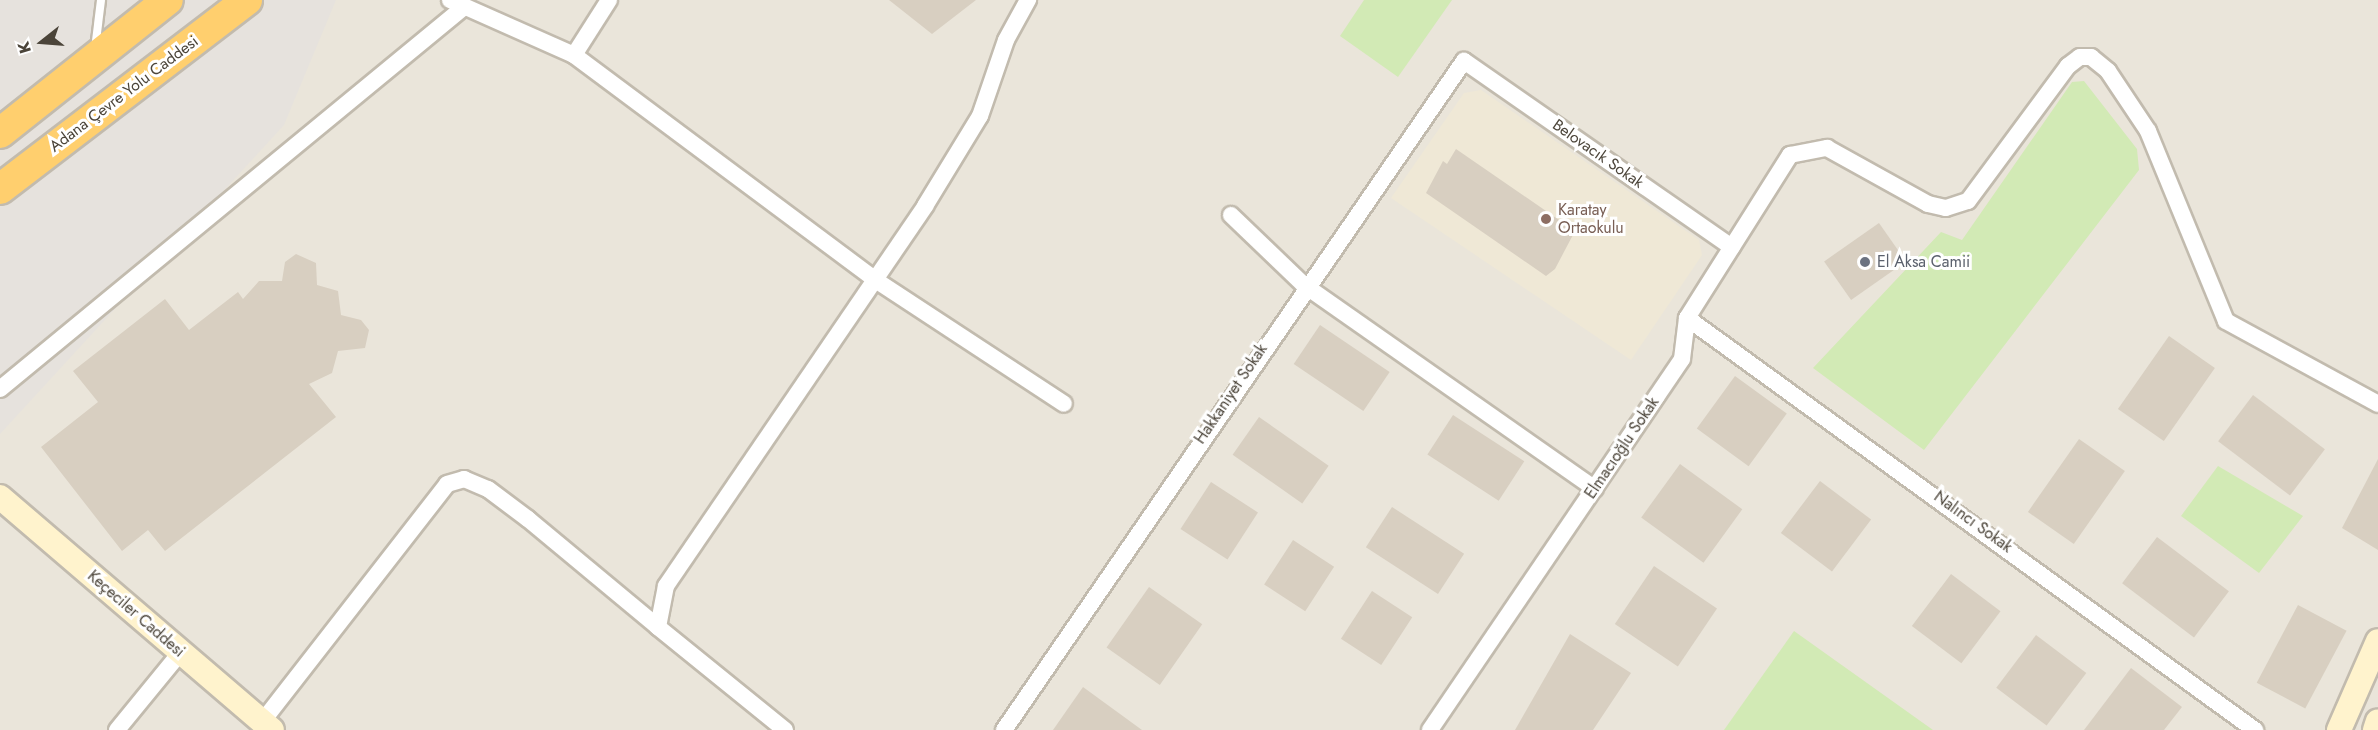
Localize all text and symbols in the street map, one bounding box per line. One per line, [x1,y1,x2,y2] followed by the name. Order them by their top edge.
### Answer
[12,12,72,72] north arrow
[46,32,202,156] street label: Adana Çevre Yolu Caddesi
[12,39,37,56] text: K
[1549,115,1647,193] street label: Belovacık Sokak
[1558,200,1624,238] place label: Karatay Ortaokulu
[1539,212,1553,226] marker: Karatay Ortaokulu
[1877,252,1970,272] place label: El Aksa Camii
[1858,255,1872,269] marker: El Aksa Camii
[1190,340,1272,448] street label: Hakkaniyet Sokak
[1581,394,1663,502] street label: Elmacıoğlu Sokak
[1930,487,2016,557] street label: Nalıncı Sokak
[83,567,189,661] street label: Keçeciler Caddesi

